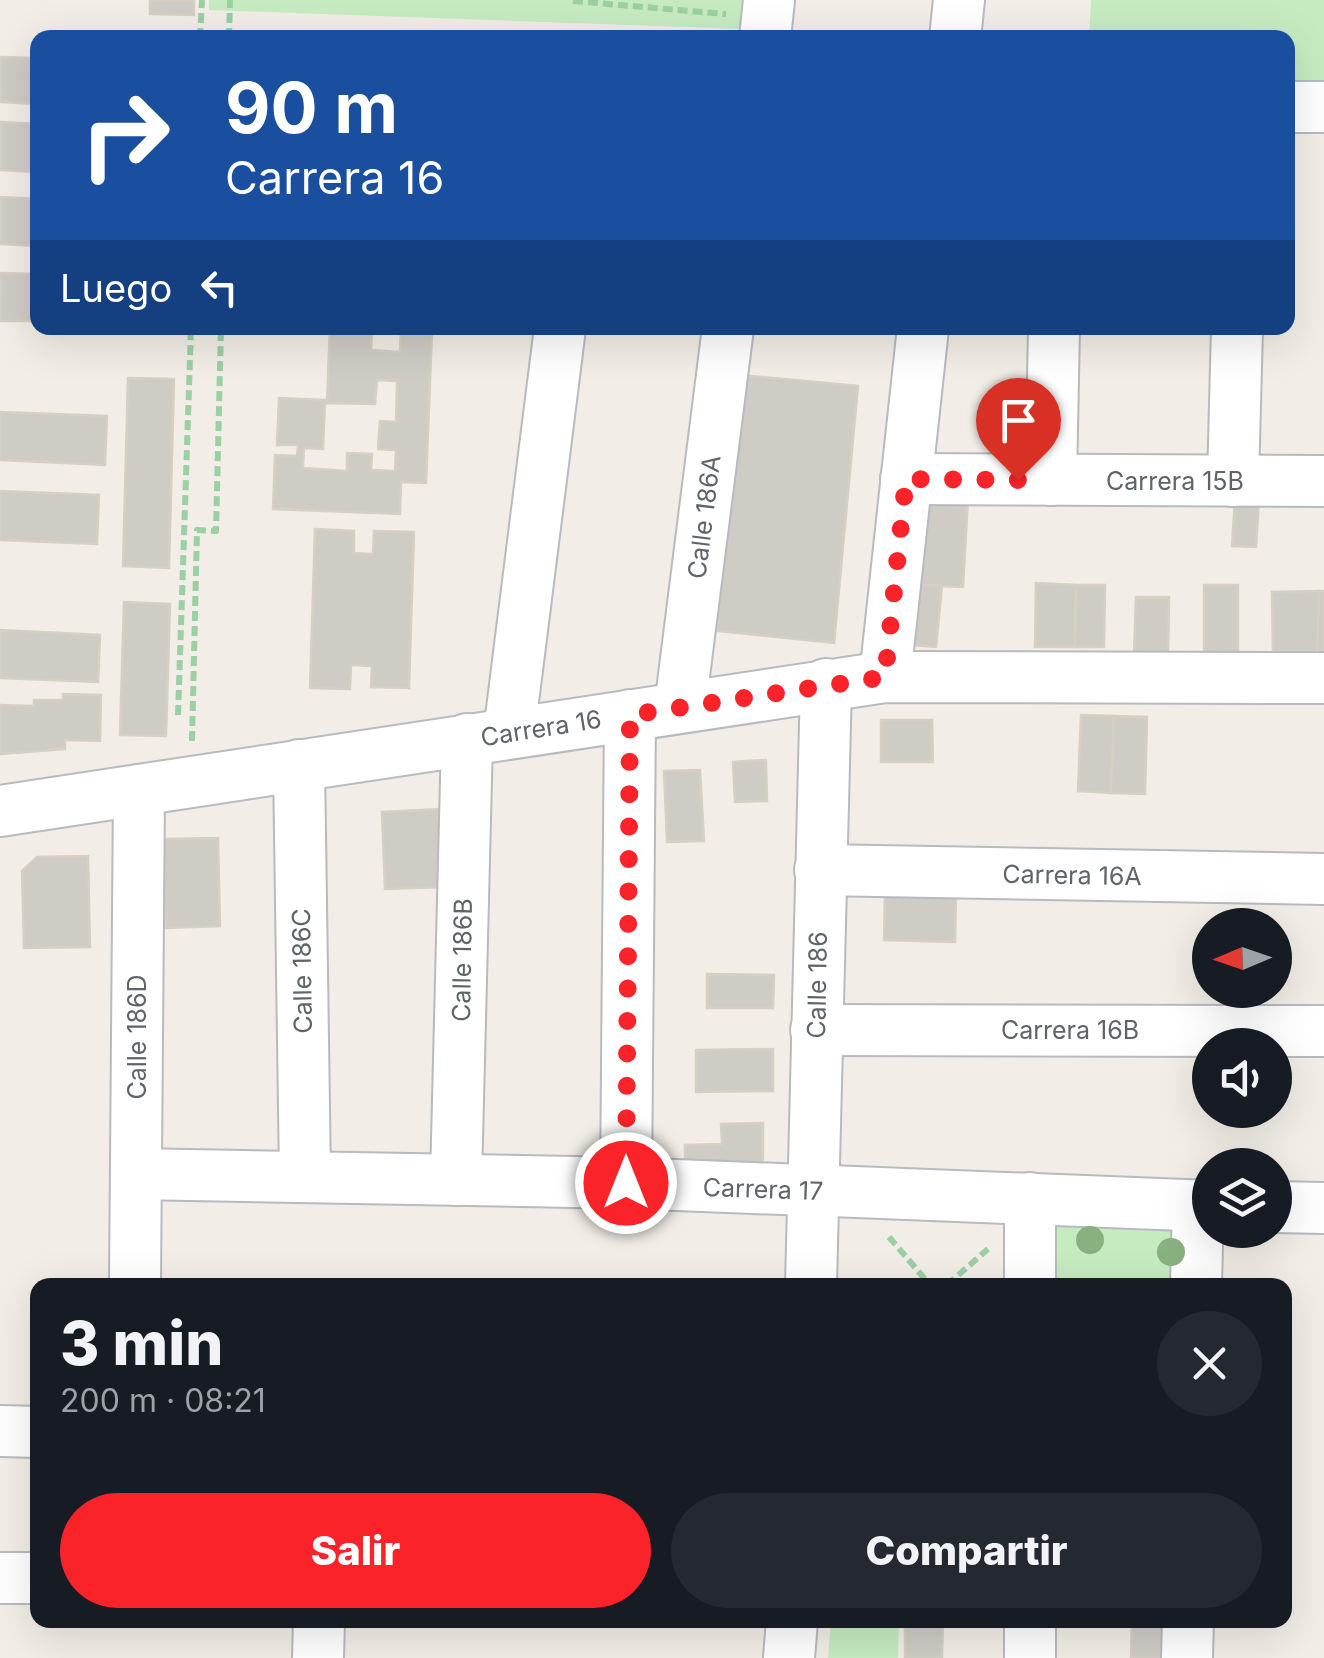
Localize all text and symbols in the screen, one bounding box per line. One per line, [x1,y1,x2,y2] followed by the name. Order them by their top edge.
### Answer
[225,65,398,150] text: 90 m
[60,70,190,200] icon: right
[225,150,444,205] text: Carrera 16
[192,260,247,315] icon: left
[60,265,172,311] text: Luego
[976,378,1061,481] pin
[991,393,1046,448] icon: arrive
[682,453,726,581] street label: Calle 186A
[1106,466,1244,496] street label: Carrera 15B
[478,704,604,752] street label: Carrera 16
[1002,859,1142,891] street label: Carrera 16A
[446,898,478,1022] street label: Calle 186B
[286,908,318,1034] street label: Calle 186C
[1192,908,1292,1008] north arrow
[1192,908,1292,1248] map controls
[801,931,833,1039] street label: Calle 186
[122,974,152,1100] street label: Calle 186D
[1001,1015,1139,1045] street label: Carrera 16B
[1192,1028,1292,1128] button: sound
[574,1131,678,1235] position arrow
[1192,1148,1292,1248] button: layers
[702,1172,824,1206] street label: Carrera 17
[60,1307,223,1379] text: 3 min
[1157,1311,1262,1416] button: close
[60,1381,266,1420] text: 200 m · 08:21
[60,1493,651,1608] button: Salir
[671,1493,1262,1608] button: Compartir

